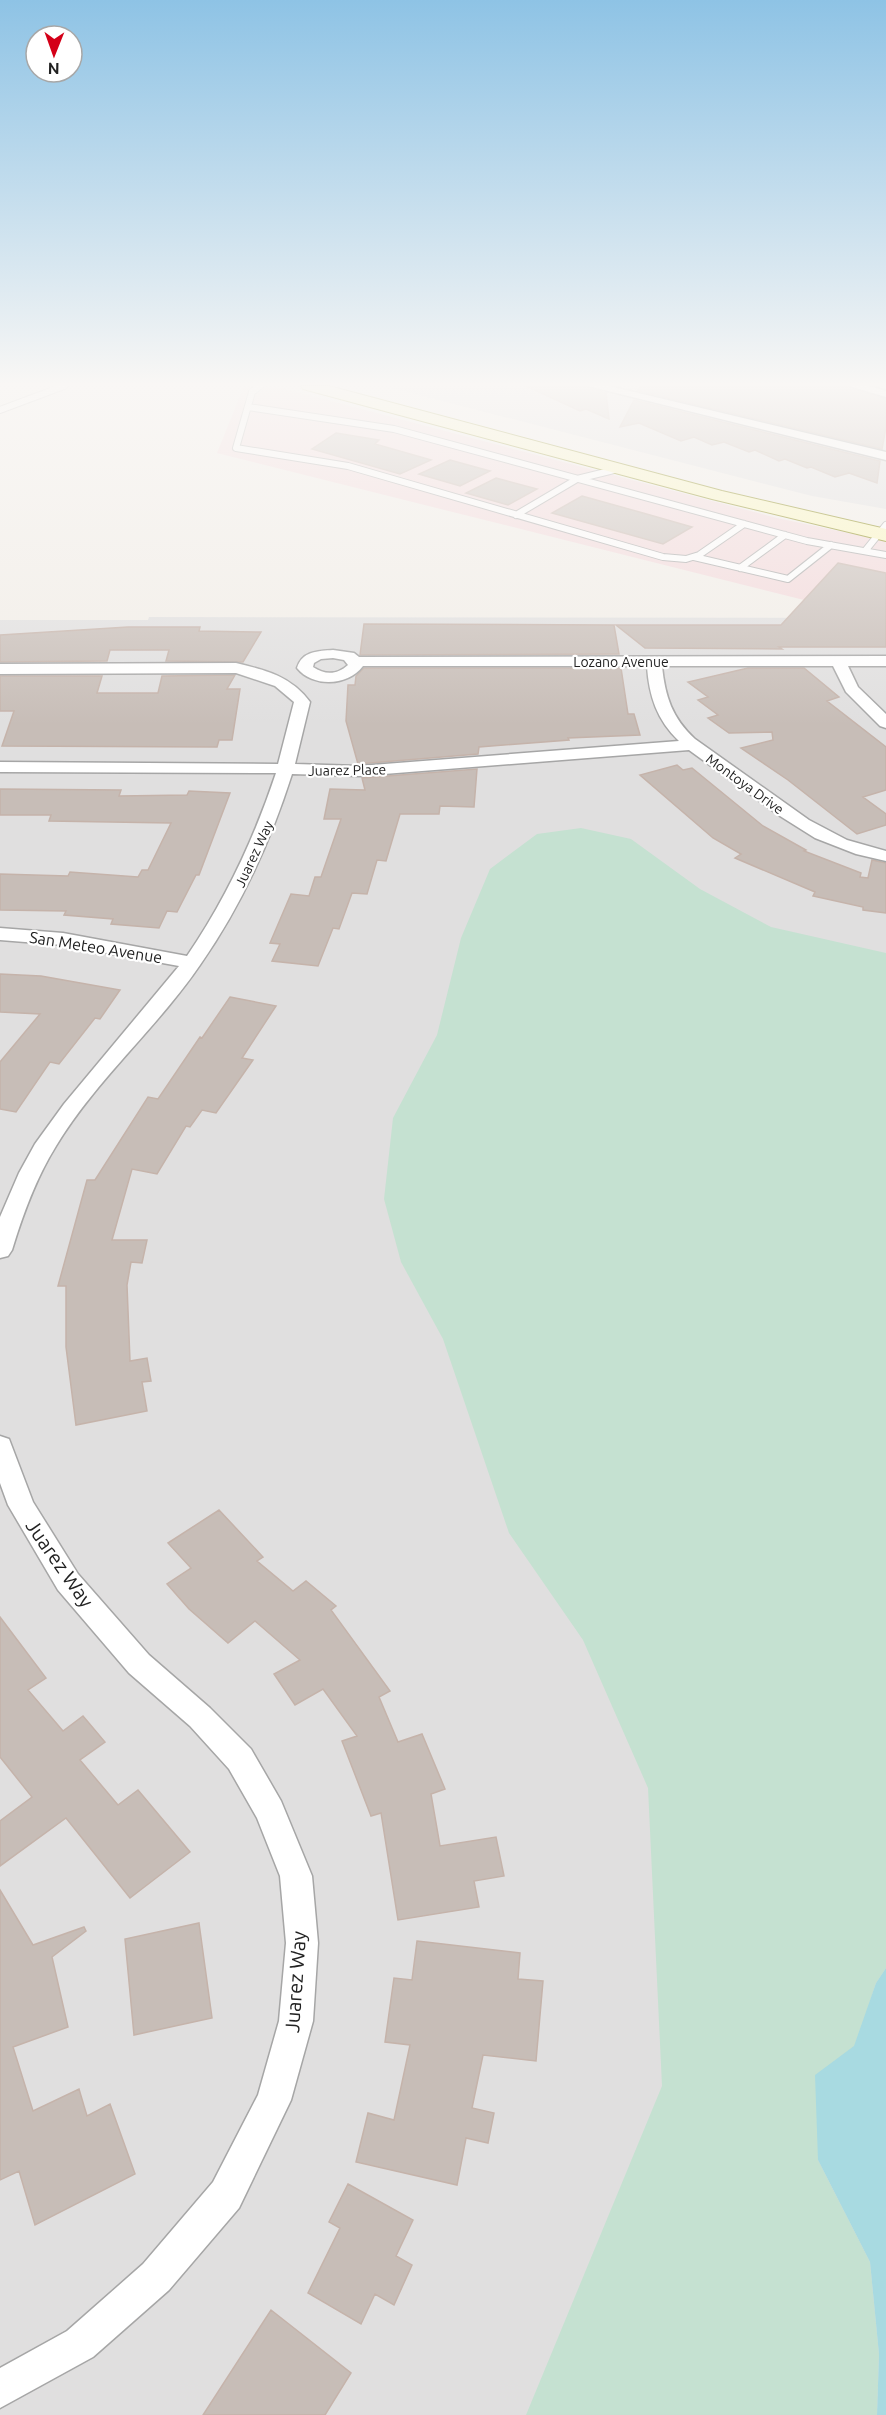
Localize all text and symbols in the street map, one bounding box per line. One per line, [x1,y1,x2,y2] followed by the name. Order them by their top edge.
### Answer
[24,24,84,84] north arrow
[48,60,60,78] text: N
[573,654,669,670] street label: Lozano Avenue
[703,750,787,818] street label: Montoya Drive
[308,761,386,779] street label: Juarez Place
[232,818,276,890] street label: Juarez Way
[28,928,164,966] street label: San Meteo Avenue
[21,1515,99,1612] street label: Juarez Way
[280,1930,310,2034] street label: Juarez Way

